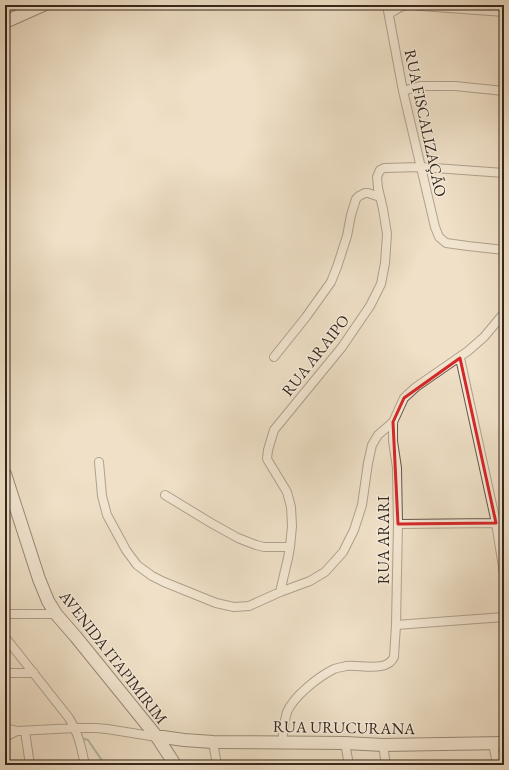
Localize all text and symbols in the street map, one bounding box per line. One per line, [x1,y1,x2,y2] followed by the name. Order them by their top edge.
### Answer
[400,47,451,199] street label: RUA FISCALIZAÇÃO
[277,310,354,400] street label: RUA ARAIPO
[373,495,394,584] street label: RUA ARARI
[54,586,172,728] street label: AVENIDA ITAPIMIRIM
[273,716,416,739] street label: RUA URUCURANA

